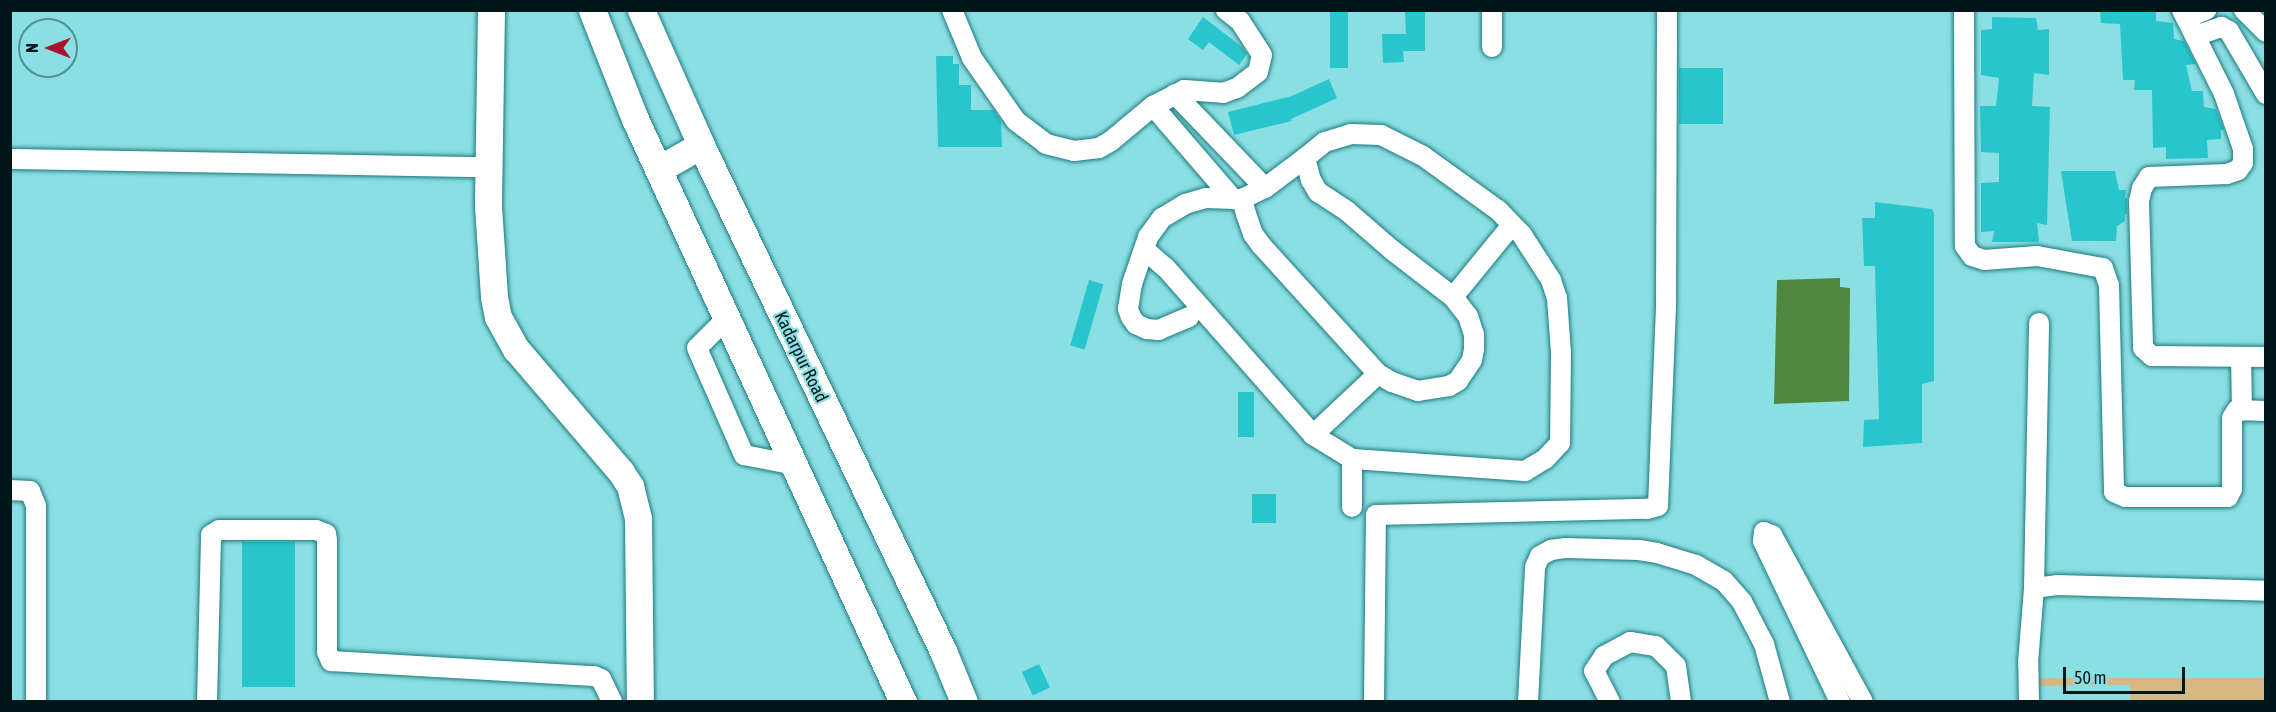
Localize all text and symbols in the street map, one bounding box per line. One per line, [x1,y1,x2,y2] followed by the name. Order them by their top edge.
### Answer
[18,18,78,78] north arrow
[23,43,41,53] text: N
[770,308,832,406] street label: Kadarpur Road
[2066,655,2188,693] scale bar
[2074,667,2106,688] text: 50 m

